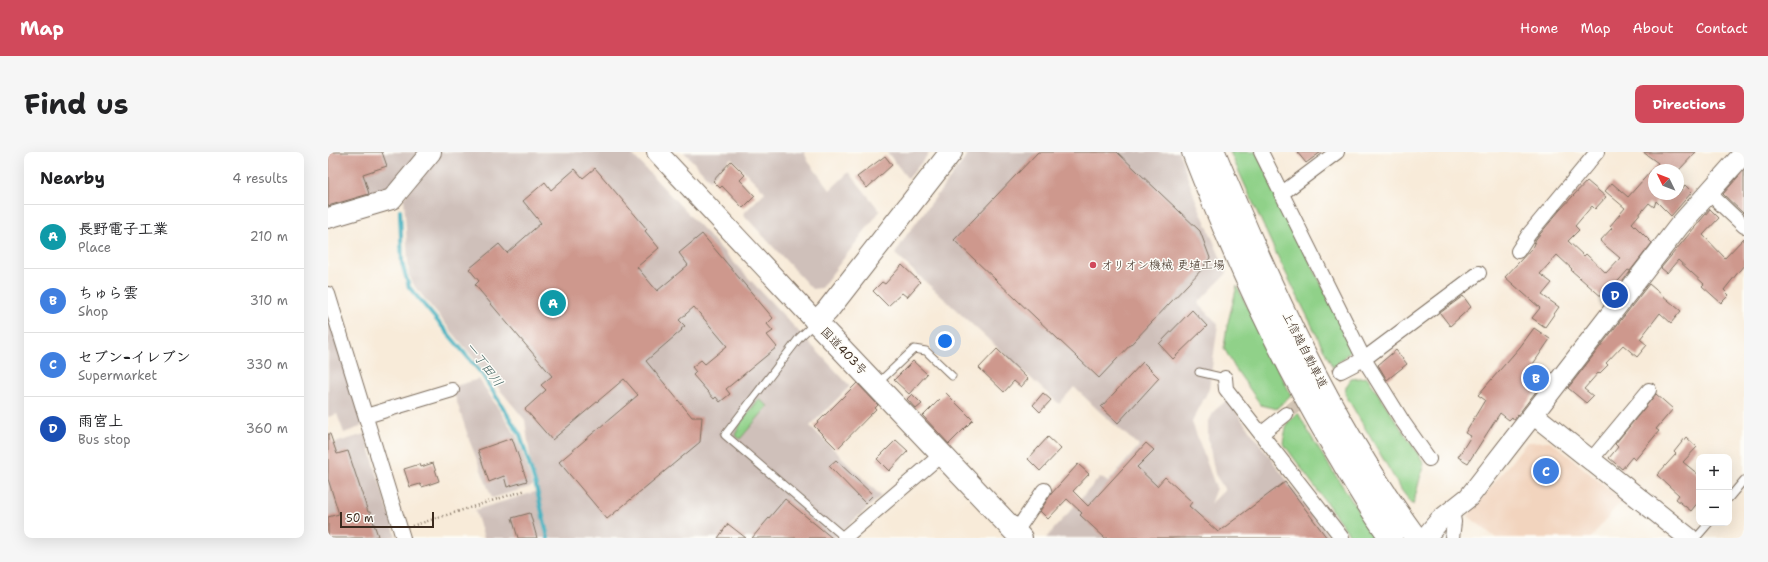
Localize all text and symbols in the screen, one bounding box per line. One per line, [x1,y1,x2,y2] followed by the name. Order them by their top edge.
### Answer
[20,16,64,41] text: Map
[1520,19,1559,37] text: Home
[1581,19,1611,37] text: Map
[1633,19,1674,37] text: About
[1696,19,1748,37] text: Contact
[24,85,129,123] text: Find us
[1635,85,1744,123] button: Directions
[1648,164,1684,200] north arrow
[40,167,105,189] text: Nearby
[232,170,288,187] text: 4 results
[78,219,168,239] text: 長野電子工業
[48,228,58,245] text: A
[250,228,288,245] text: 210 m
[78,239,111,256] text: Place
[1101,257,1225,273] place label: オリオン機械 更埴工場
[1088,260,1098,270] marker: オリオン機械 更埴工場
[1602,280,1628,310] pin: D
[78,283,138,303] text: ちゅら雲
[540,288,566,318] pin: A
[49,292,57,309] text: B
[250,292,288,309] text: 310 m
[78,303,108,320] text: Shop
[1279,309,1331,391] street label: 上信越自動車道
[817,324,871,378] street label: 国道403号
[935,331,955,351] your location
[462,338,507,390] water label: 一丁田川
[78,347,191,367] text: セブン-イレブン
[49,356,57,373] text: C
[246,356,288,373] text: 330 m
[1523,363,1549,393] pin: B
[78,367,157,384] text: Supermarket
[78,411,123,431] text: 雨宮上
[48,420,58,437] text: D
[246,420,288,437] text: 360 m
[78,431,130,448] text: Bus stop
[1696,454,1732,526] map controls
[1696,454,1732,490] button: +
[1533,456,1559,486] pin: C
[1696,490,1732,526] button: −
[340,510,434,529] scale bar
[346,511,374,526] text: 50 m

